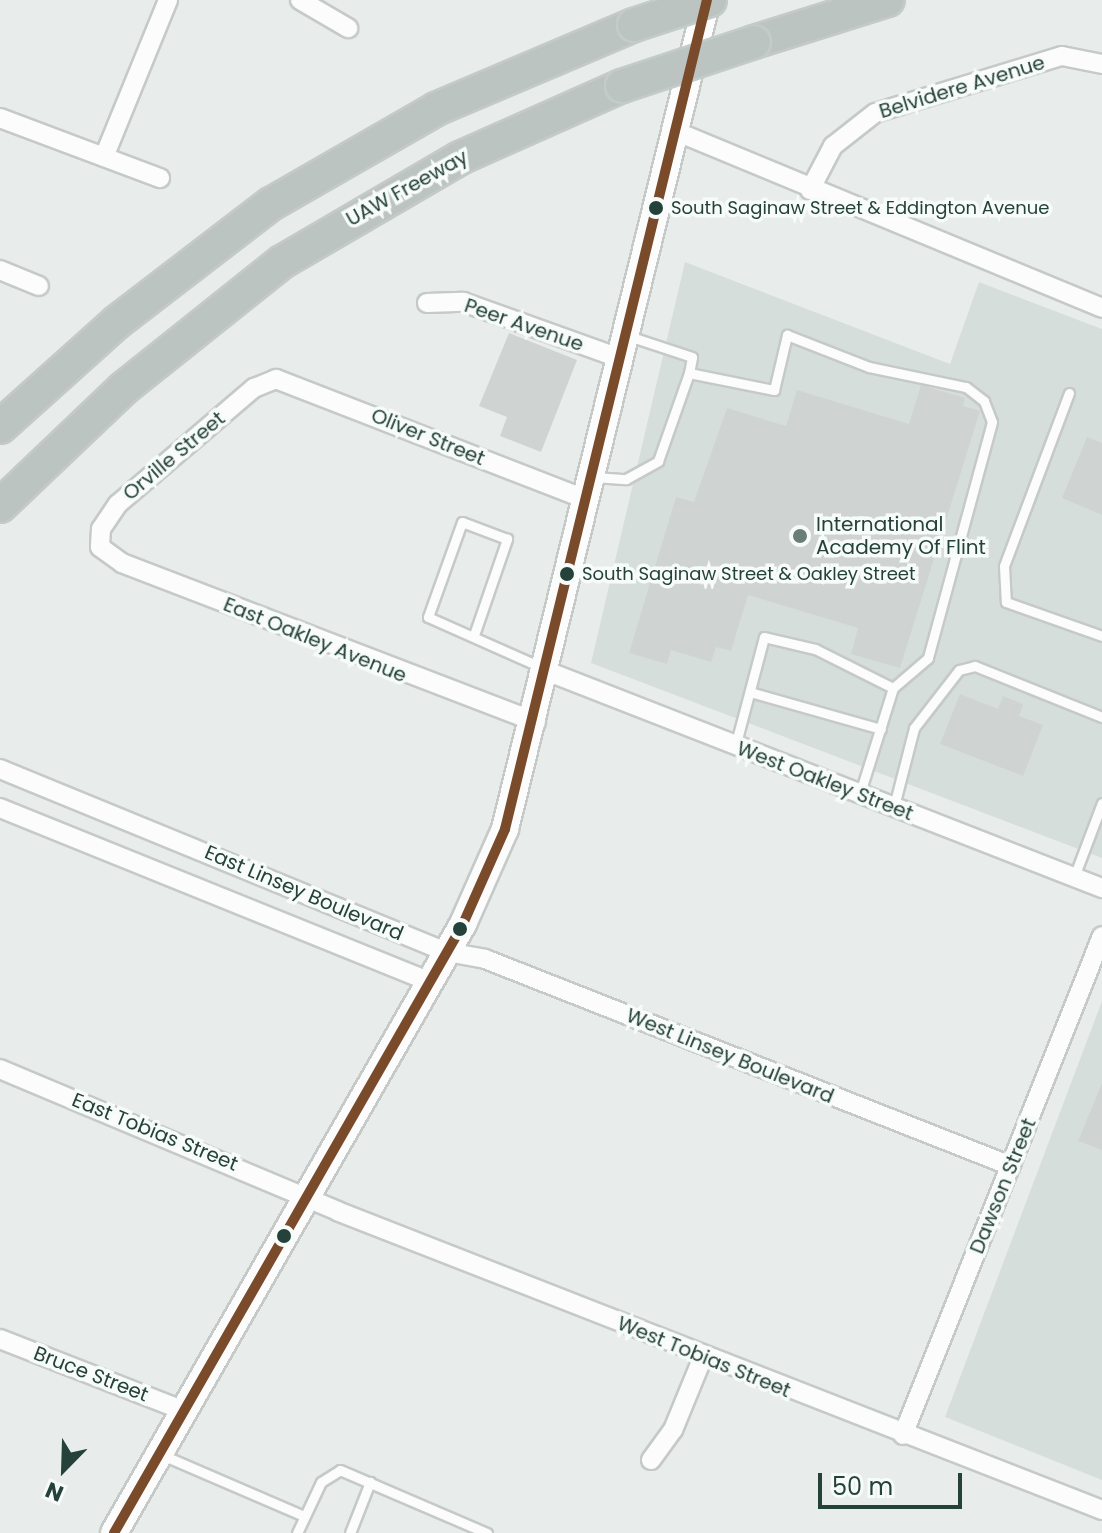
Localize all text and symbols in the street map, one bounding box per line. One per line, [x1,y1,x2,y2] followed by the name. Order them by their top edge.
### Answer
[876,50,1048,124] street label: Belvidere Avenue
[342,145,472,231] street label: UAW Freeway
[671,197,1049,219] place label: South Saginaw Street & Eddington Avenue
[648,200,664,216] marker: South Saginaw Street & Eddington Avenue
[461,293,587,357] street label: Peer Avenue
[368,403,488,471] street label: Oliver Street
[118,406,230,506] street label: Orville Street
[816,512,986,559] place label: International Academy Of Flint
[791,527,809,545] marker: International Academy Of Flint
[582,563,916,585] place label: South Saginaw Street & Oakley Street
[559,566,575,582] marker: South Saginaw Street & Oakley Street
[220,592,410,688] street label: East Oakley Avenue
[733,736,917,826] street label: West Oakley Street
[201,840,407,946] street label: East Linsey Boulevard
[452,921,468,937] unlabelled marker
[623,1003,837,1109] street label: West Linsey Boulevard
[69,1088,241,1176] street label: East Tobias Street
[965,1115,1041,1257] street label: Dawson Street
[276,1228,292,1244] unlabelled marker
[614,1311,794,1403] street label: West Tobias Street
[30,1341,152,1407] street label: Bruce Street
[24,1429,104,1509] north arrow
[822,1457,966,1507] scale bar
[832,1470,893,1503] text: 50 m
[41,1474,68,1509] text: N

